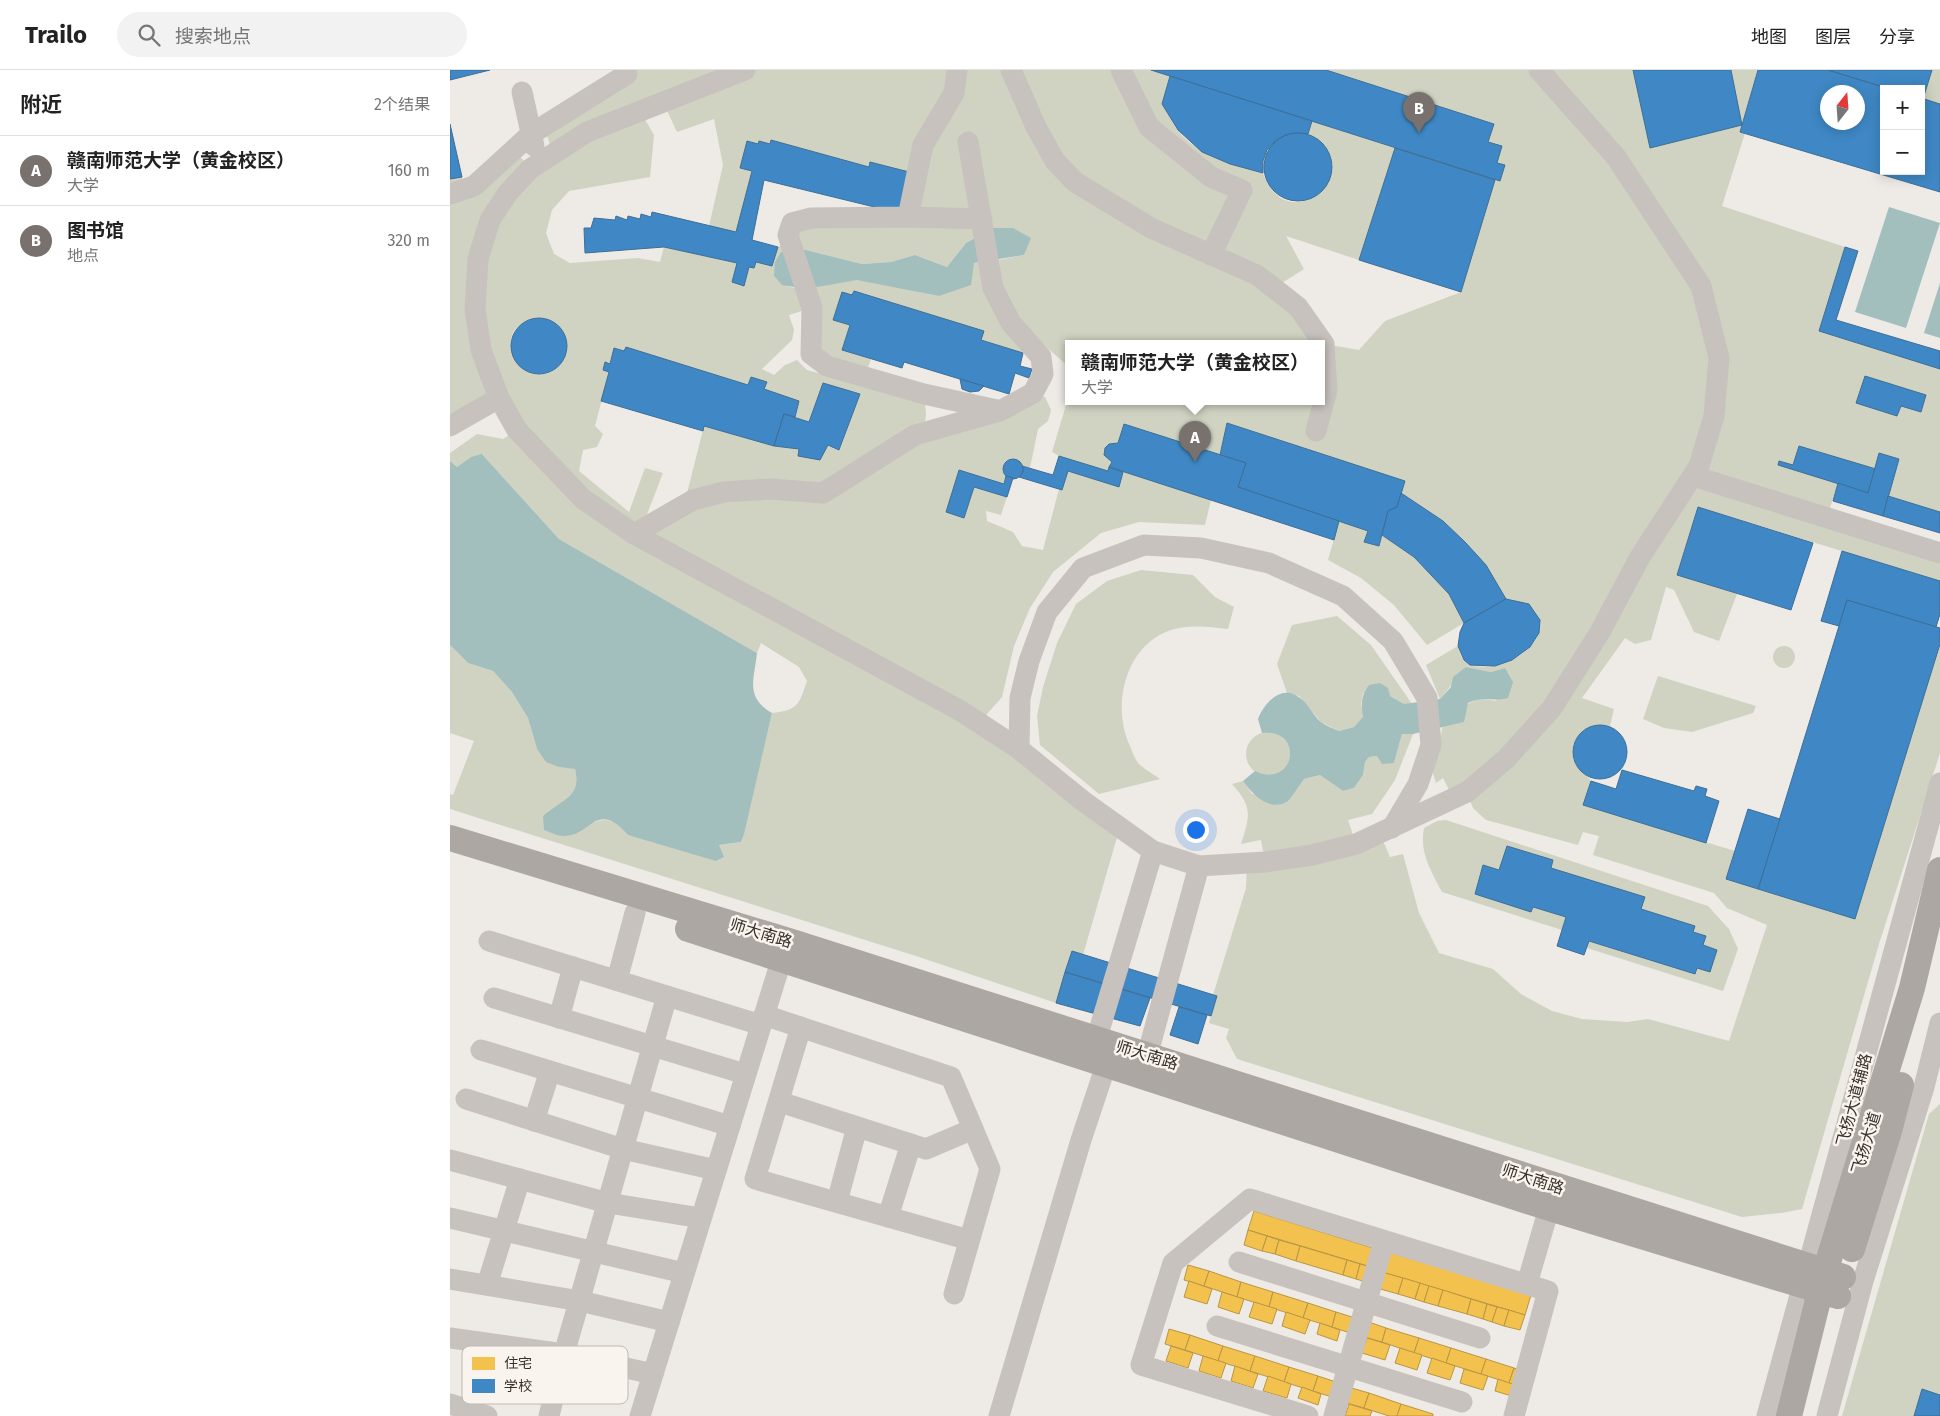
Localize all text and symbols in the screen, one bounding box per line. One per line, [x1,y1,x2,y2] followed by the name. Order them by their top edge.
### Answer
[117,12,467,57] search box
[25,21,87,49] text: Trailo
[135,21,163,49] icon: search
[175,25,251,48] text: 搜索地点
[1751,26,1787,48] text: 地图
[1815,26,1851,48] text: 图层
[1879,26,1915,48] text: 分享
[1820,85,1865,130] north arrow
[1880,85,1925,175] map controls
[1880,85,1925,130] button: +
[20,92,62,118] text: 附近
[1403,92,1435,133] pin: B
[374,95,430,114] text: 2个结果
[1880,130,1925,175] button: −
[67,149,295,172] text: 赣南师范大学（黄金校区）
[31,161,41,180] text: A
[388,161,430,180] text: 160 m
[67,176,99,195] text: 大学
[67,219,124,242] text: 图书馆
[31,231,41,250] text: B
[387,231,430,250] text: 320 m
[67,246,99,265] text: 地点
[1065,340,1325,405] popup
[1081,351,1309,374] text: 赣南师范大学（黄金校区）
[1081,378,1113,397] text: 大学
[1179,421,1211,462] pin: A
[1183,817,1209,843] your location
[728,915,794,951] street label: 师大南路
[1114,1037,1180,1073] street label: 师大南路
[1832,1051,1876,1149] street label: 飞扬大道辅路
[1847,1110,1885,1176] street label: 飞扬大道
[1500,1160,1566,1198] street label: 师大南路
[462,1346,628,1404] legend
[504,1355,532,1372] text: 住宅
[504,1378,532,1395] text: 学校

